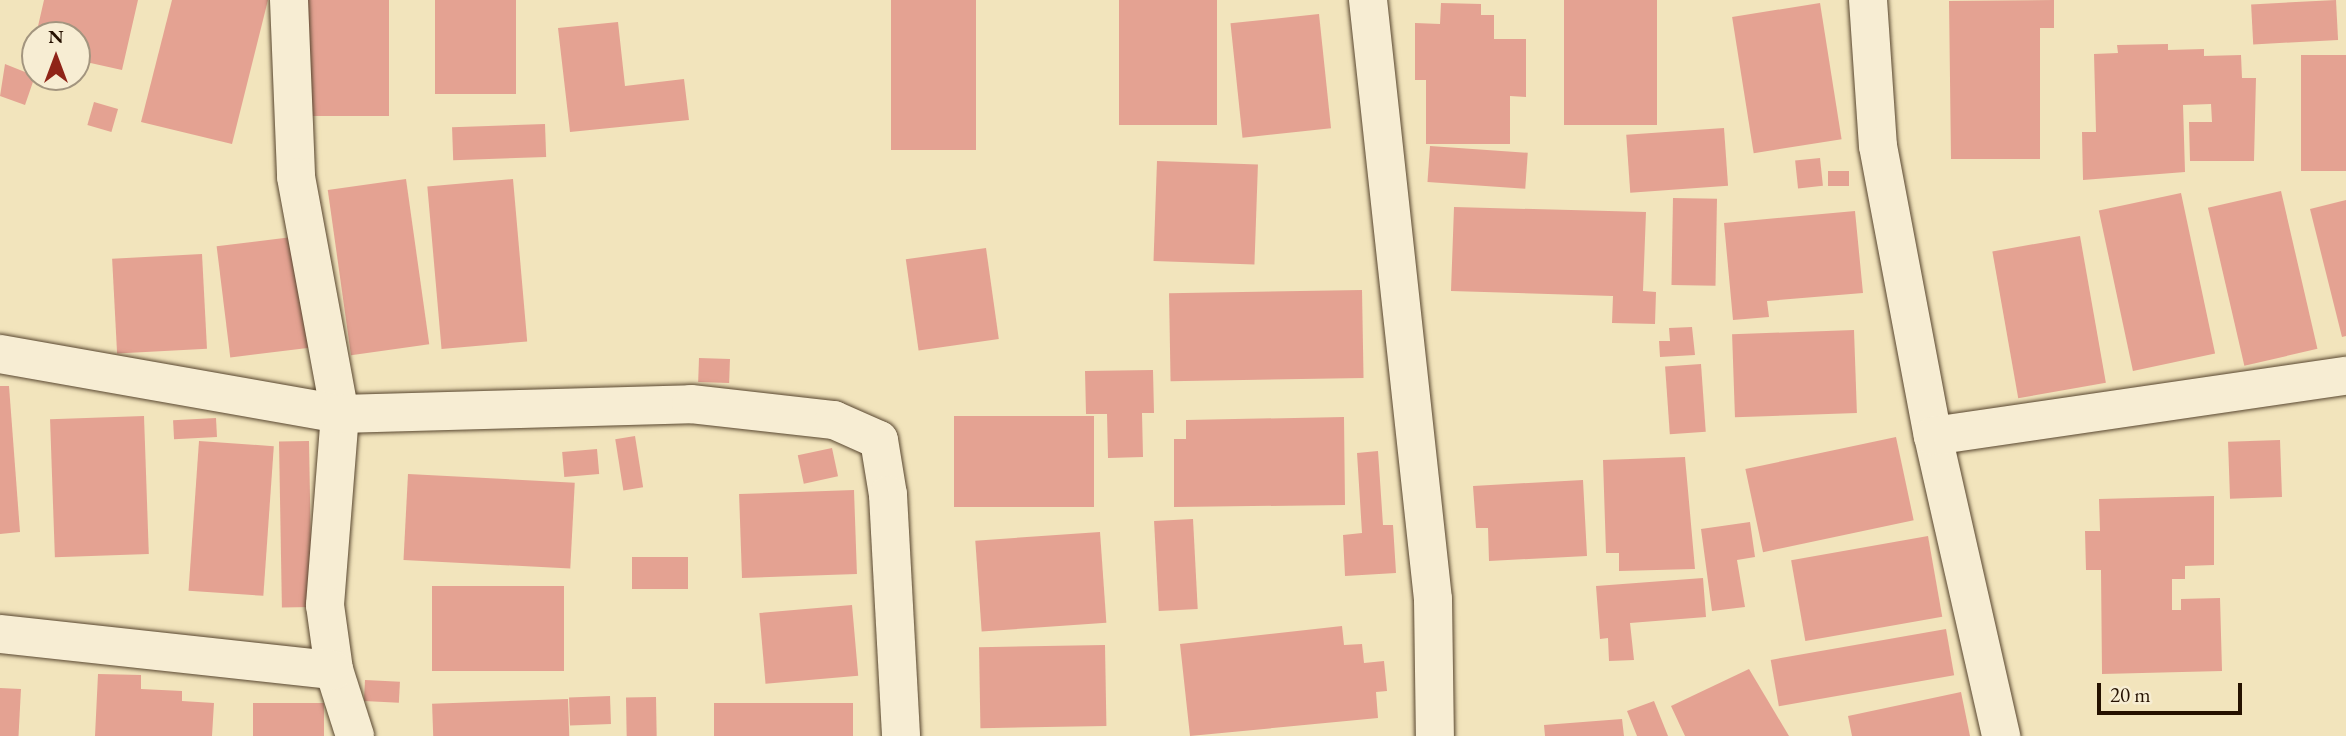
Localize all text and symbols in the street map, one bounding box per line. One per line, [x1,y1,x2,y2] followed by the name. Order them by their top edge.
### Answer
[21,21,91,91] north arrow
[48,24,64,49] text: N
[2101,670,2246,714] scale bar
[2110,681,2151,708] text: 20 m

